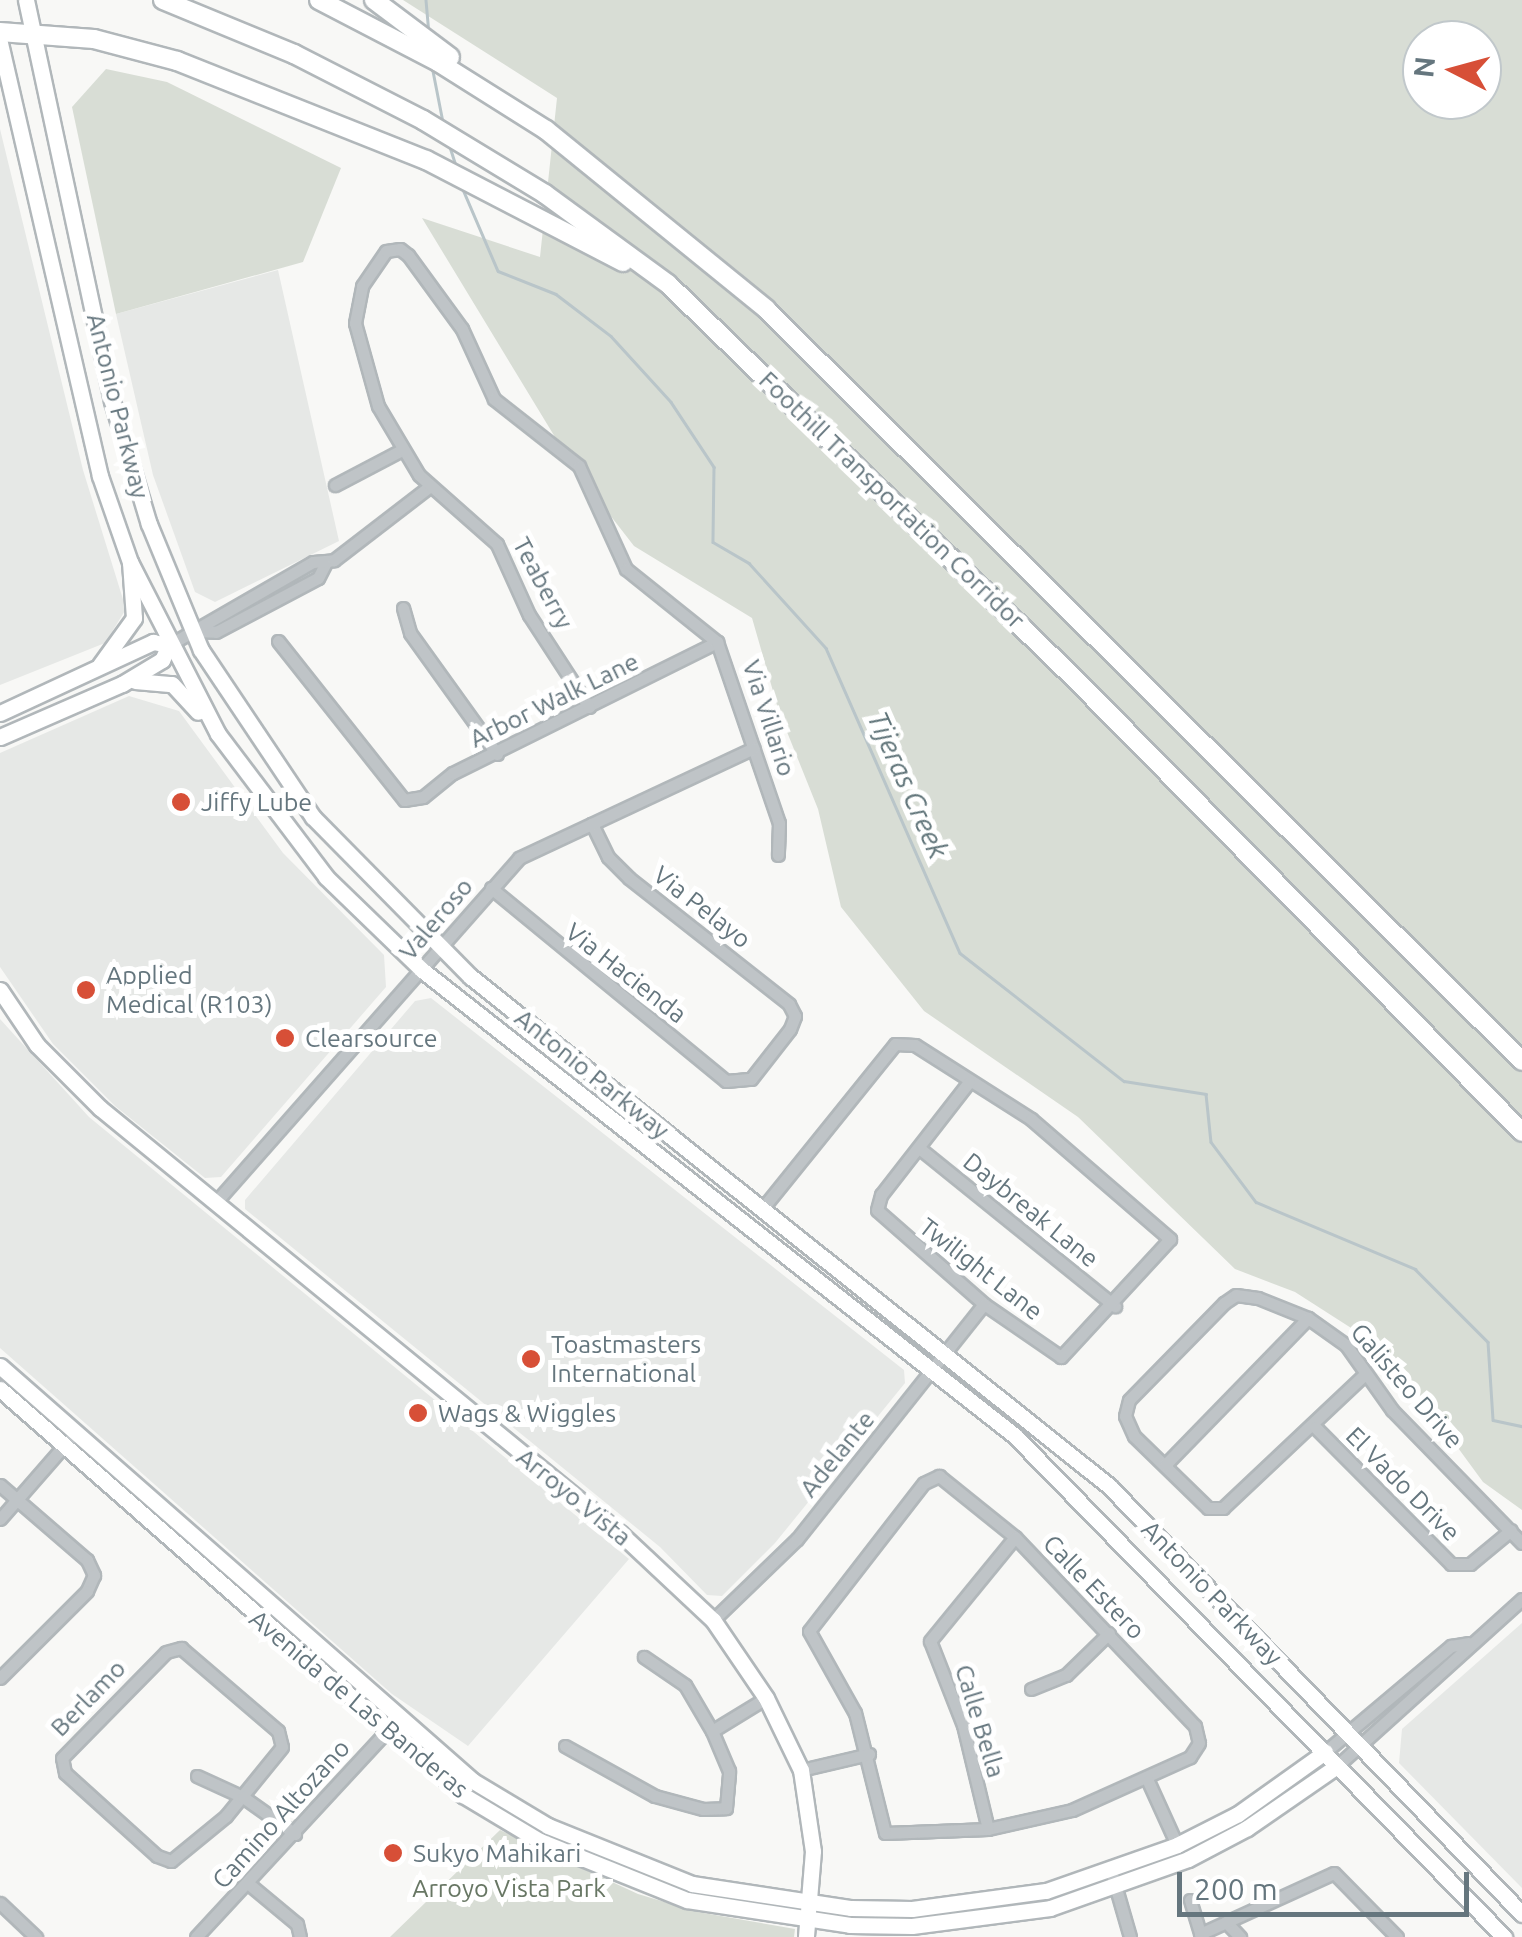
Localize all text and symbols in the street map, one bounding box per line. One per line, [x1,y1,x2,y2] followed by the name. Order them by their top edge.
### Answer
[1402,20,1502,120] north arrow
[1407,55,1440,79] text: N
[81,310,155,502] street label: Antonio Parkway
[753,365,1031,635] street label: Foothill Transportation Corridor
[506,532,580,634] street label: Teaberry
[465,646,643,754] street label: Arbor Walk Lane
[736,656,802,780] street label: Via Villario
[861,706,955,864] water label: Tijeras Creek
[201,787,312,817] place label: Jiffy Lube
[170,791,192,813] marker: Jiffy Lube
[647,860,757,954] street label: Via Pelayo
[393,872,479,966] street label: Valeroso
[560,917,692,1029] street label: Via Hacienda
[106,961,273,1020] place label: Applied Medical (R103)
[75,979,97,1001] marker: Applied Medical (R103)
[509,1003,675,1145] street label: Antonio Parkway
[305,1023,438,1053] place label: Clearsource
[274,1027,296,1049] marker: Clearsource
[957,1146,1105,1274] street label: Daybreak Lane
[913,1212,1049,1326] street label: Twilight Lane
[1345,1317,1469,1455] street label: Galisteo Drive
[551,1330,701,1389] place label: Toastmasters International
[520,1348,542,1370] marker: Toastmasters International
[438,1398,616,1428] place label: Wags & Wiggles
[407,1402,429,1424] marker: Wags & Wiggles
[793,1405,881,1503] street label: Adelante
[1340,1421,1466,1547] street label: El Vado Drive
[511,1442,637,1552] street label: Arroyo Vista
[1135,1514,1289,1672] street label: Antonio Parkway
[1037,1529,1151,1645] street label: Calle Estero
[244,1604,474,1804] street label: Avenida de Las Banderas
[44,1653,132,1743] street label: Berlamo
[949,1661,1011,1781] street label: Calle Bella
[206,1733,356,1895] street label: Camino Altozano
[413,1838,581,1868] place label: Sukyo Mahikari
[382,1842,404,1864] marker: Sukyo Mahikari
[1182,1852,1474,1914] scale bar
[1194,1872,1278,1906] text: 200 m
[412,1873,606,1903] park label: Arroyo Vista Park

